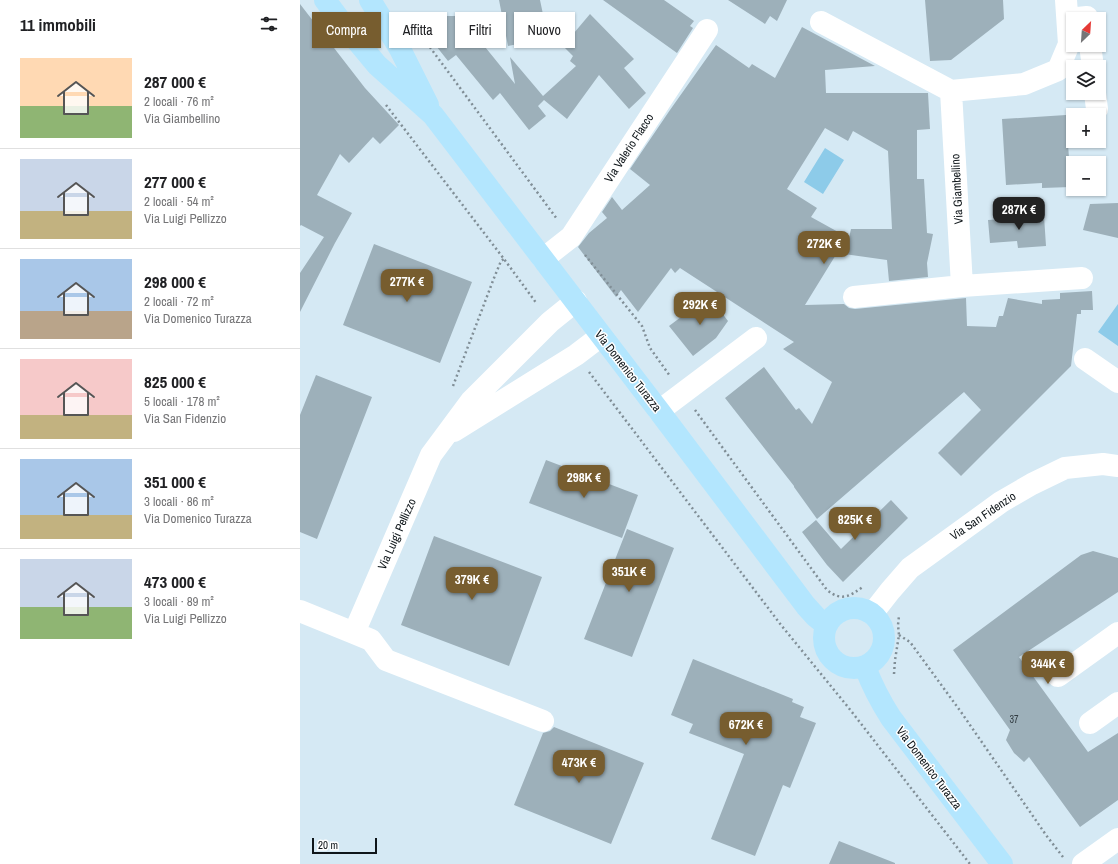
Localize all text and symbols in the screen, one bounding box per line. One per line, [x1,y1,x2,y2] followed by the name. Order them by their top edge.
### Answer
[312,12,381,48] chip: Compra
[389,12,447,48] chip: Affitta
[455,12,506,48] chip: Filtri
[514,12,575,48] chip: Nuovo
[1066,12,1106,52] north arrow
[1066,12,1106,196] map controls
[20,13,96,36] text: 11 immobili
[258,13,280,35] icon: filters
[1066,60,1106,100] button: layers
[144,70,206,93] text: 287 000 €
[52,74,100,122] icon: home
[144,93,214,110] text: 2 locali · 76 m²
[1066,108,1106,148] button: +
[144,110,220,127] text: Via Giambellino
[601,110,657,186] street label: Via Valerio Flacco
[947,153,967,225] street label: Via Giambellino
[1066,156,1106,196] button: −
[144,170,206,193] text: 277 000 €
[52,175,100,223] icon: home
[144,193,214,210] text: 2 locali · 54 m²
[986,197,1052,231] pin: 287K €
[1002,201,1036,218] text: 287K €
[144,210,227,227] text: Via Luigi Pellizzo
[791,231,857,265] pin: 272K €
[807,235,841,252] text: 272K €
[374,269,440,303] pin: 277K €
[144,270,206,293] text: 298 000 €
[390,273,424,290] text: 277K €
[52,275,100,323] icon: home
[667,292,733,326] pin: 292K €
[144,293,214,310] text: 2 locali · 72 m²
[683,296,717,313] text: 292K €
[144,310,252,327] text: Via Domenico Turazza
[591,327,665,416] street label: Via Domenico Turazza
[144,370,206,393] text: 825 000 €
[52,375,100,423] icon: home
[144,393,220,410] text: 5 locali · 178 m²
[144,410,226,427] text: Via San Fidenzio
[551,465,617,499] pin: 298K €
[567,469,601,486] text: 298K €
[144,470,206,493] text: 351 000 €
[52,475,100,523] icon: home
[947,488,1019,544] street label: Via San Fidenzio
[144,493,214,510] text: 3 locali · 86 m²
[374,496,420,572] street label: Via Luigi Pellizzo
[822,507,888,541] pin: 825K €
[144,510,252,527] text: Via Domenico Turazza
[838,511,872,528] text: 825K €
[596,559,662,593] pin: 351K €
[612,563,646,580] text: 351K €
[439,567,505,601] pin: 379K €
[144,570,206,593] text: 473 000 €
[455,571,489,588] text: 379K €
[52,575,100,623] icon: home
[144,593,214,610] text: 3 locali · 89 m²
[144,610,227,627] text: Via Luigi Pellizzo
[1015,651,1081,685] pin: 344K €
[1031,655,1065,672] text: 344K €
[713,712,779,746] pin: 672K €
[1009,713,1019,726] house number: 37
[729,716,763,733] text: 672K €
[893,723,966,813] street label: Via Domenico Turazza
[546,750,612,784] pin: 473K €
[562,754,596,771] text: 473K €
[312,836,377,855] scale bar
[318,838,338,852] text: 20 m

